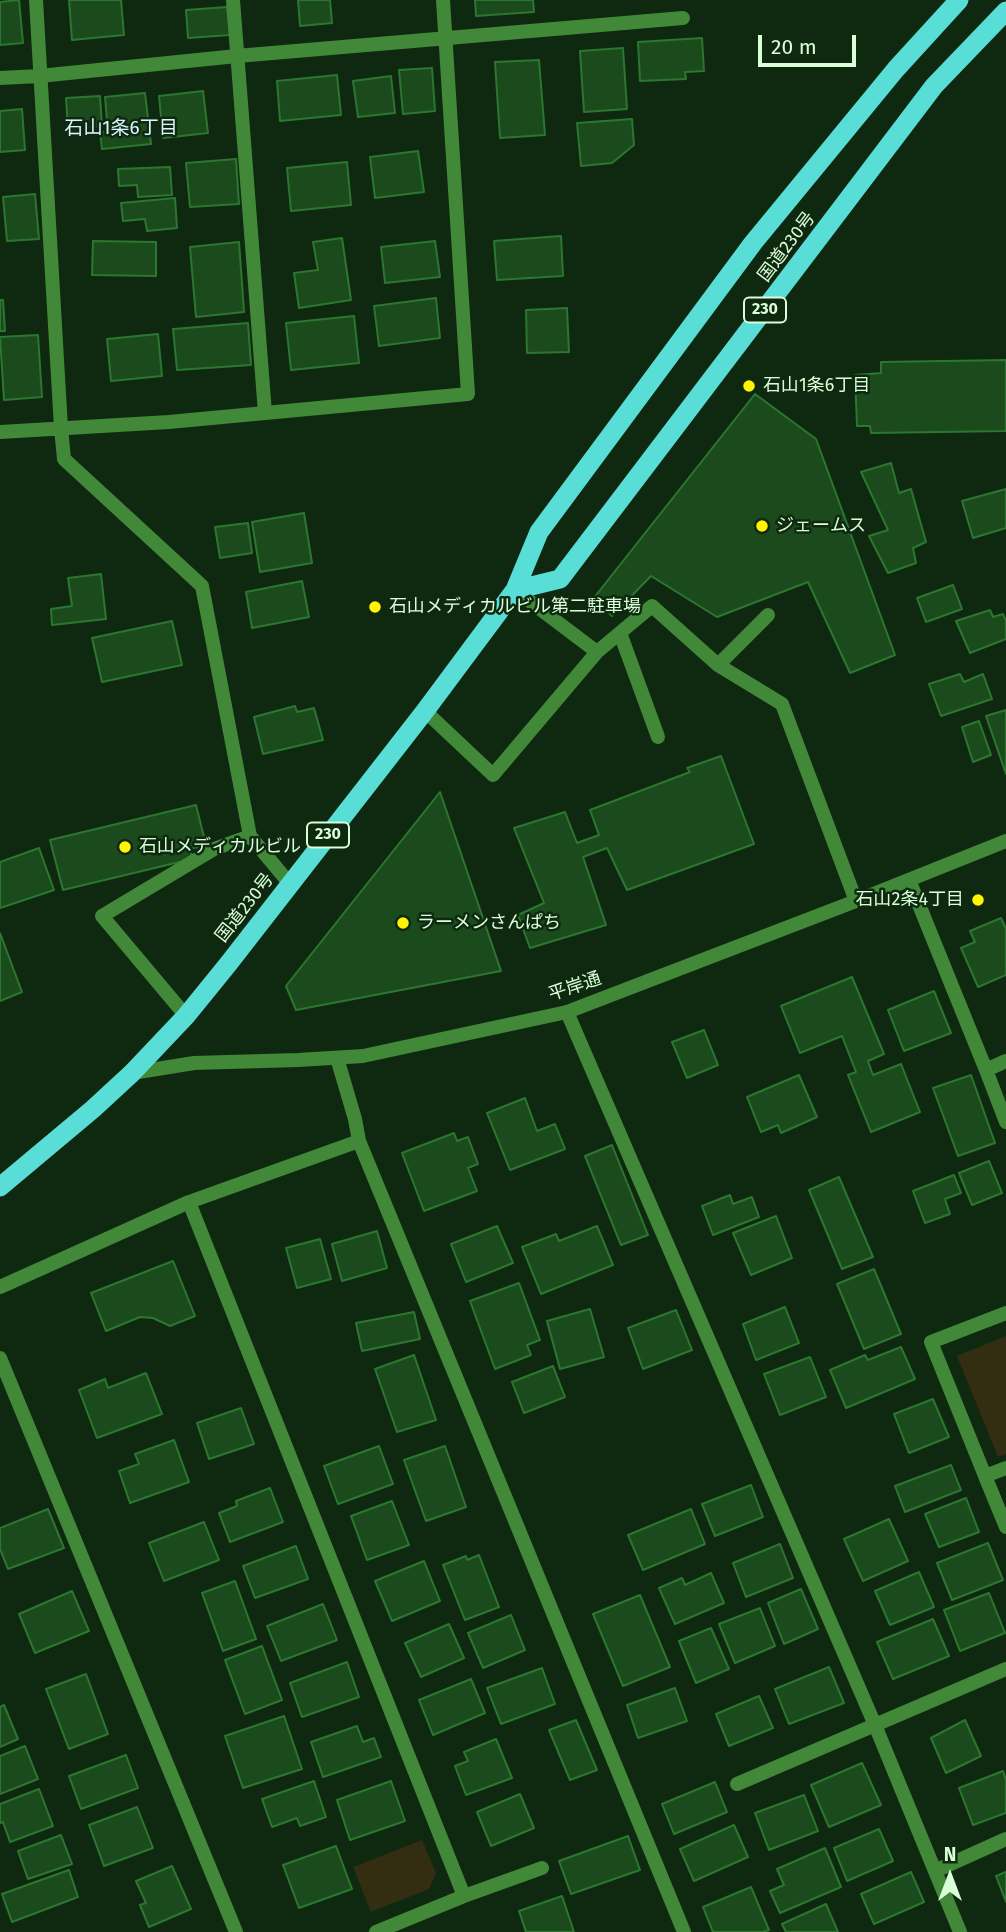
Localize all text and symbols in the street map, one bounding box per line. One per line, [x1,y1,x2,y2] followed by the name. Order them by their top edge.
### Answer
[761,21,859,65] scale bar
[771,34,817,60] text: 20 m
[64,118,178,140] district label: 石山1条6丁目
[754,208,820,286] street label: 国道230号
[744,298,786,322] road number: 230
[763,375,870,397] place label: 石山1条6丁目
[741,378,757,394] marker: 石山1条6丁目
[776,515,866,537] place label: ジェームス
[754,518,770,534] marker: ジェームス
[389,596,641,618] place label: 石山メディカルビル第二駐車場
[367,599,383,615] marker: 石山メディカルビル第二駐車場
[307,822,349,848] road number: 230
[139,836,301,858] place label: 石山メディカルビル
[117,839,133,855] marker: 石山メディカルビル
[211,869,279,947] street label: 国道230号
[856,889,964,911] place label: 石山2条4丁目
[970,892,986,908] marker: 石山2条4丁目
[417,912,561,934] place label: ラーメンさんぱち
[395,915,411,931] marker: ラーメンさんぱち
[546,968,604,1006] street label: 平岸通
[915,1841,985,1911] north arrow
[944,1843,956,1866] text: N

